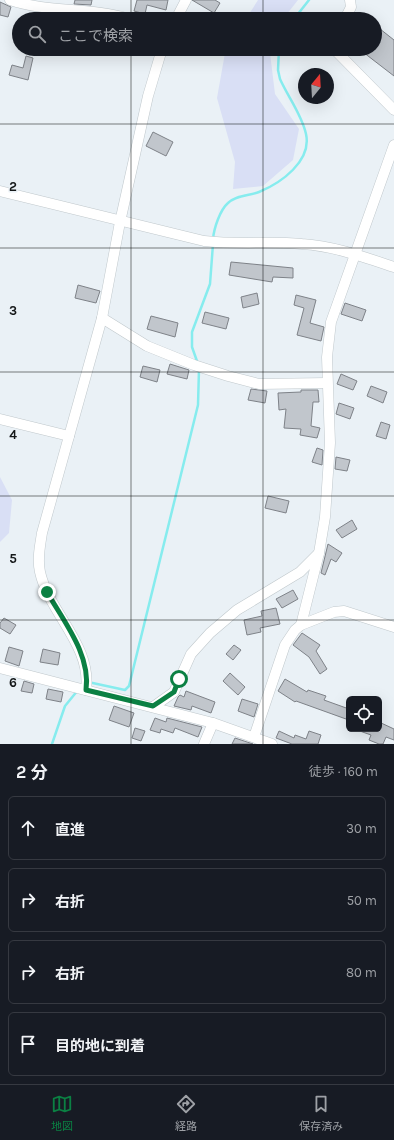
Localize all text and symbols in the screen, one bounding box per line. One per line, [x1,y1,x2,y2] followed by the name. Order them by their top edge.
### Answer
[12,12,382,56] search box
[26,23,48,45] icon: search
[58,27,133,45] text: ここで検索
[298,68,334,104] north arrow
[9,179,17,194] text: 2
[9,303,17,318] text: 3
[9,427,17,442] text: 4
[9,551,17,566] text: 5
[38,583,56,601] route end
[170,670,188,688] route start
[9,675,17,690] text: 6
[346,696,382,732] map controls
[346,696,382,732] button: locate
[16,762,48,782] text: 2 分
[309,764,378,779] text: 徒歩 · 160 m
[17,817,39,839] icon: ahead
[55,821,85,839] text: 直進
[346,821,377,836] text: 30 m
[17,889,39,911] icon: right
[55,893,85,911] text: 右折
[347,893,377,908] text: 50 m
[17,961,39,983] icon: right
[55,965,85,983] text: 右折
[346,965,377,980] text: 80 m
[17,1033,39,1055] icon: arrive
[55,1037,145,1055] text: 目的地に到着
[51,1093,73,1133] tab: 地図
[175,1093,197,1133] tab: 経路
[299,1093,343,1133] tab: 保存済み

